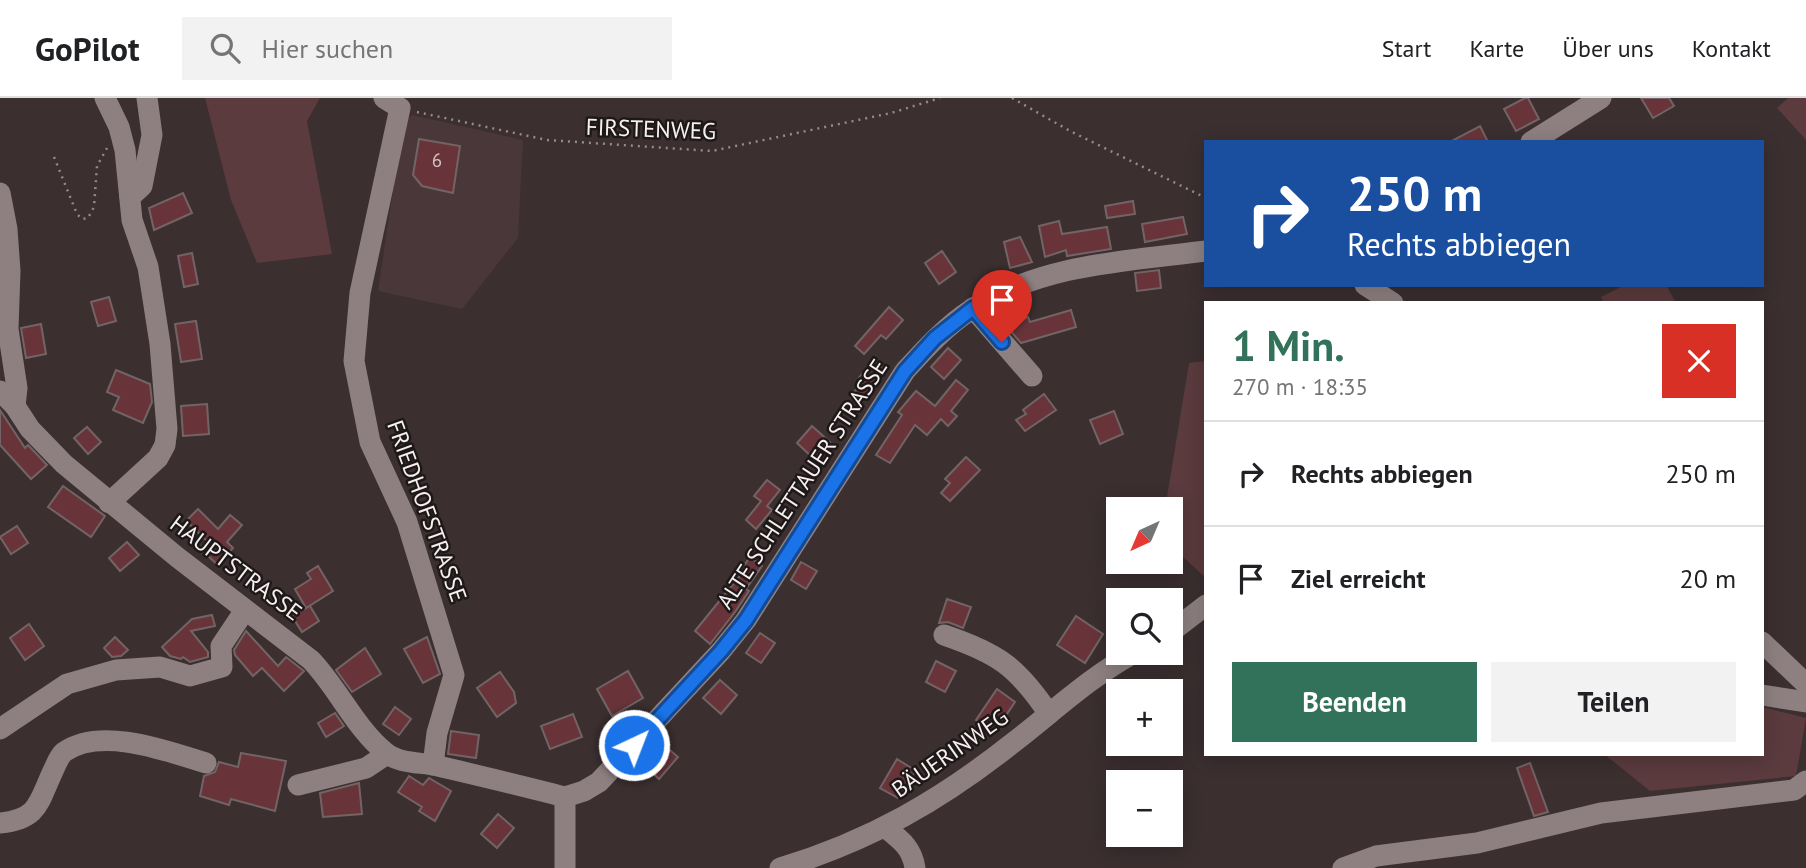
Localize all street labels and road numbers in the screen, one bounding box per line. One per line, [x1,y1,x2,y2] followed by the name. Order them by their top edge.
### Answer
[585,112,717,145] street label: FIRSTENWEG
[710,353,893,614] street label: ALTE SCHLETTAUER STRASSE
[381,416,474,606] street label: FRIEDHOFSTRASSE
[165,509,308,627] street label: HAUPTSTRASSE
[886,702,1014,803] street label: BÄUERINWEG

